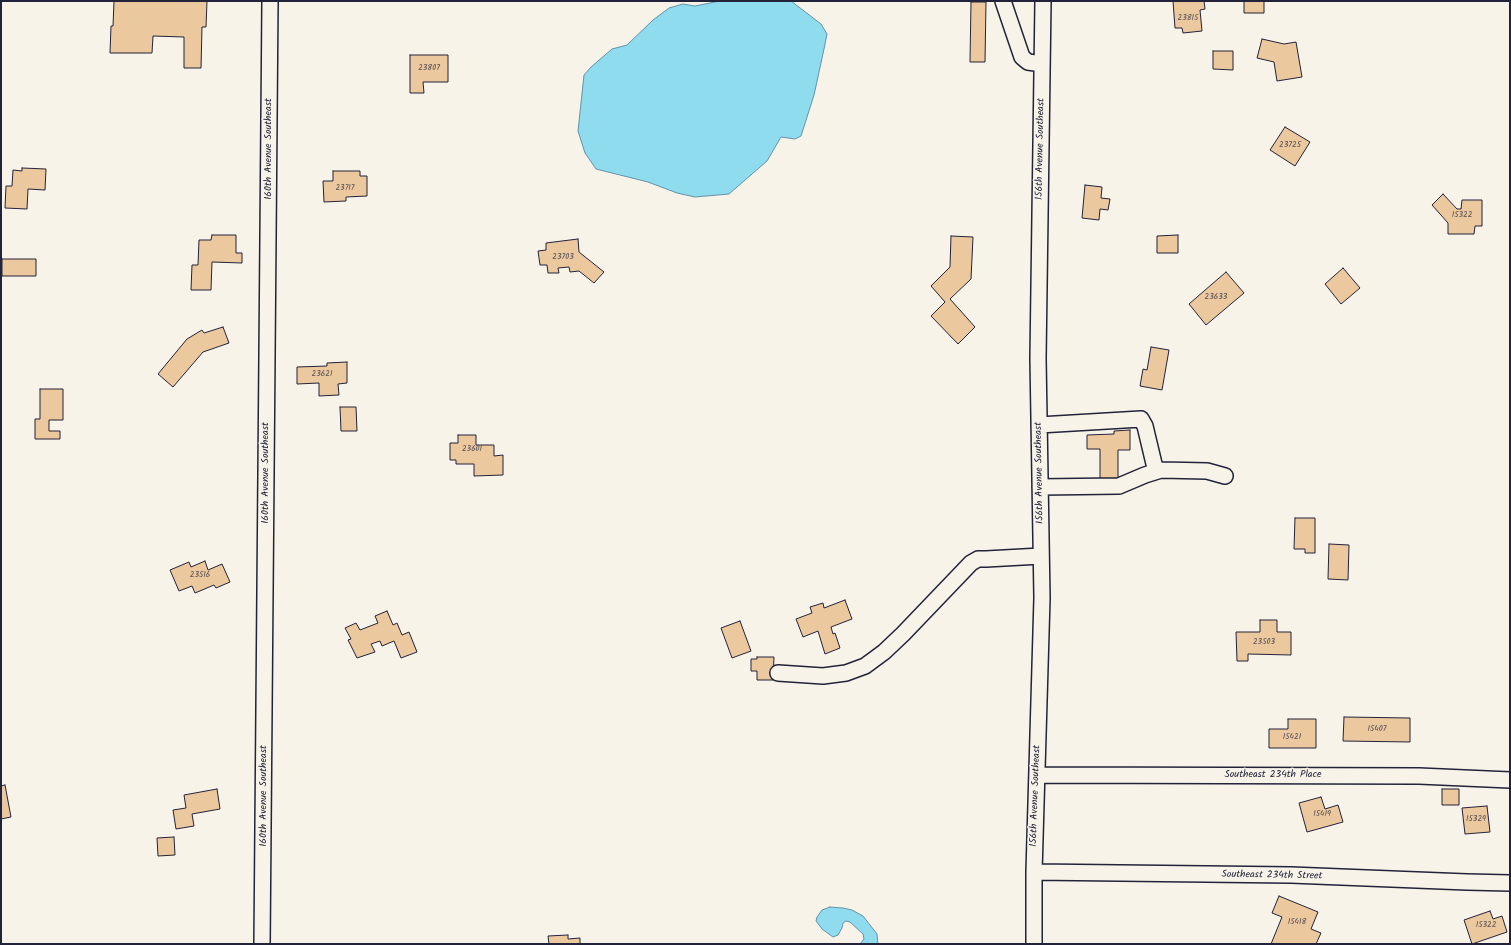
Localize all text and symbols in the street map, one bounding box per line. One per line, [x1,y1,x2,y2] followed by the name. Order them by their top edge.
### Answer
[1178,14,1198,24] house number: 23815
[418,64,440,74] house number: 23807
[263,98,275,200] street label: 160th Avenue Southeast
[1034,98,1048,200] street label: 156th Avenue Southeast
[1279,141,1301,151] house number: 23725
[335,184,355,194] house number: 23717
[1452,211,1472,221] house number: 15322
[552,253,574,263] house number: 23703
[1205,293,1227,303] house number: 23633
[312,370,332,380] house number: 23621
[260,422,272,524] street label: 160th Avenue Southeast
[1033,422,1047,524] street label: 156th Avenue Southeast
[462,445,482,455] house number: 23601
[190,571,210,581] house number: 23516
[1253,638,1275,648] house number: 23503
[1368,725,1386,735] house number: 15407
[1283,733,1301,743] house number: 15421
[258,745,270,847] street label: 160th Avenue Southeast
[1028,745,1044,847] street label: 156th Avenue Southeast
[1225,769,1321,781] street label: Southeast 234th Place
[1313,810,1331,820] house number: 15419
[1466,815,1486,825] house number: 15329
[1221,869,1323,883] street label: Southeast 234th Street
[1288,918,1306,928] house number: 15418
[1476,921,1496,931] house number: 15322

